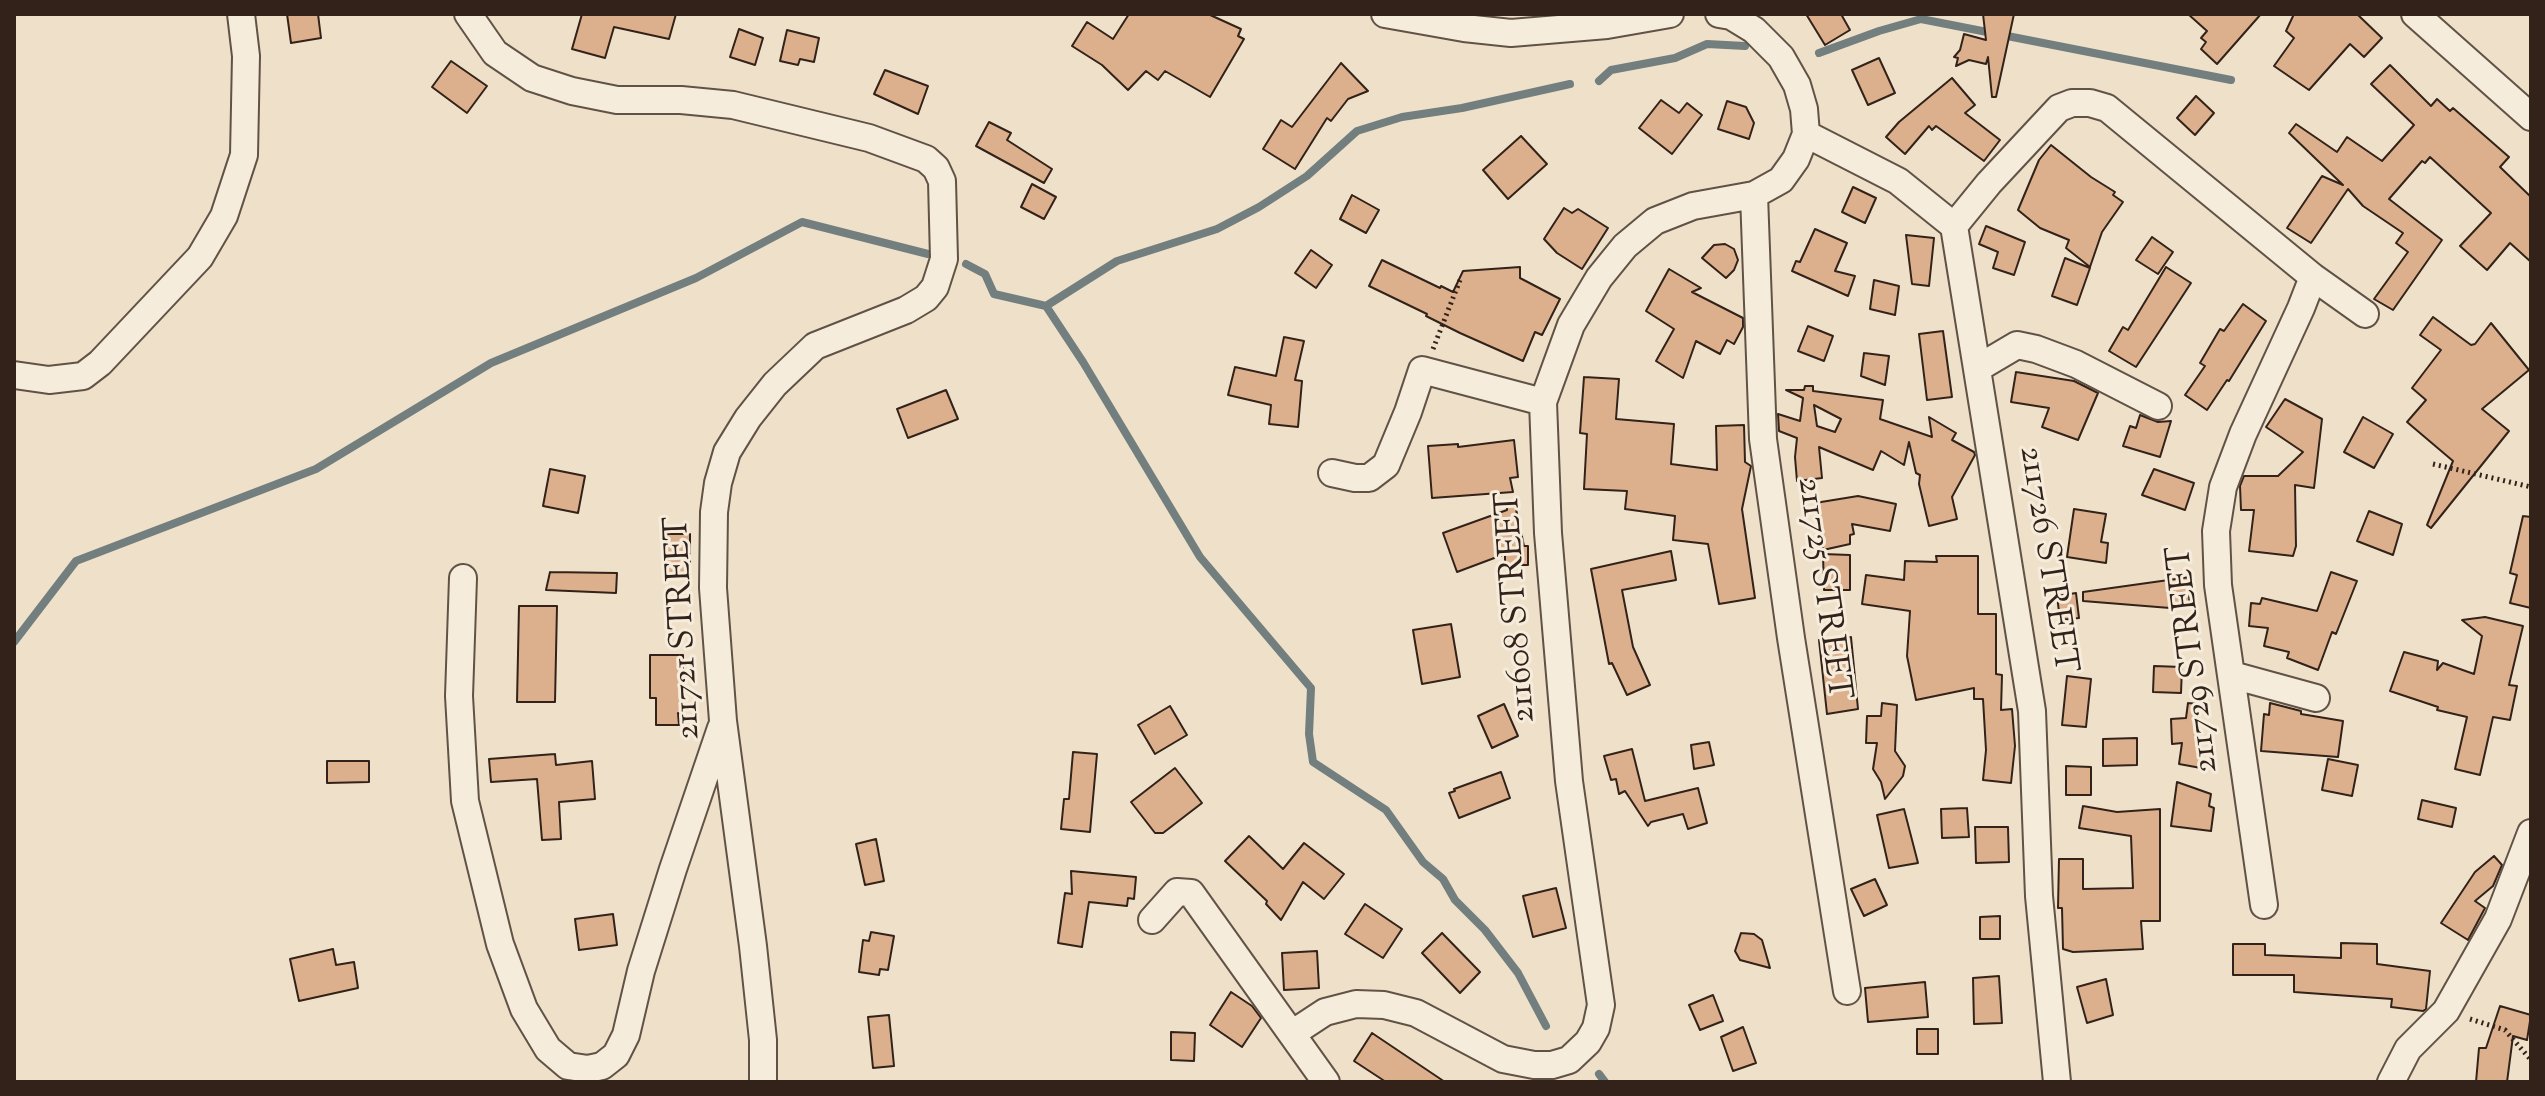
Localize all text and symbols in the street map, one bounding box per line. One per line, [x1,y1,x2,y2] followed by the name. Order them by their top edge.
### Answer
[2007,444,2083,676] street label: 211726 STREET
[1785,475,1857,703] street label: 211725 STREET
[1491,490,1547,724] street label: 211608 STREET
[660,515,712,741] street label: 211721 STREET
[2162,543,2230,775] street label: 211729 STREET

